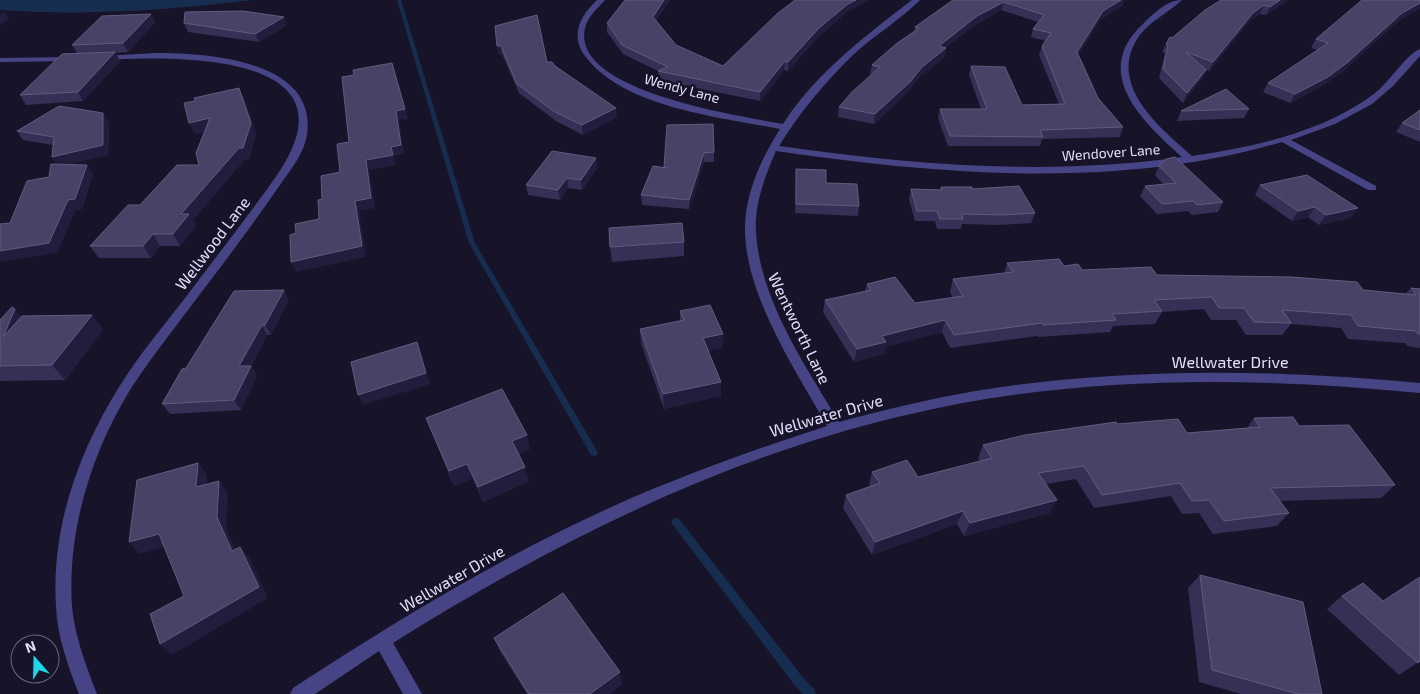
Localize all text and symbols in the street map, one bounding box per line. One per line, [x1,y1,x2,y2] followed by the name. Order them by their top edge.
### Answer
[642,70,722,106] street label: Wendy Lane
[1061,140,1161,164] street label: Wendover Lane
[171,193,253,293] street label: Wellwood Lane
[765,269,835,387] street label: Wentworth Lane
[1172,352,1289,371] street label: Wellwater Drive
[767,390,885,440] street label: Wellwater Drive
[397,541,507,615] street label: Wellwater Drive
[10,634,60,684] north arrow
[23,637,38,656] text: N

